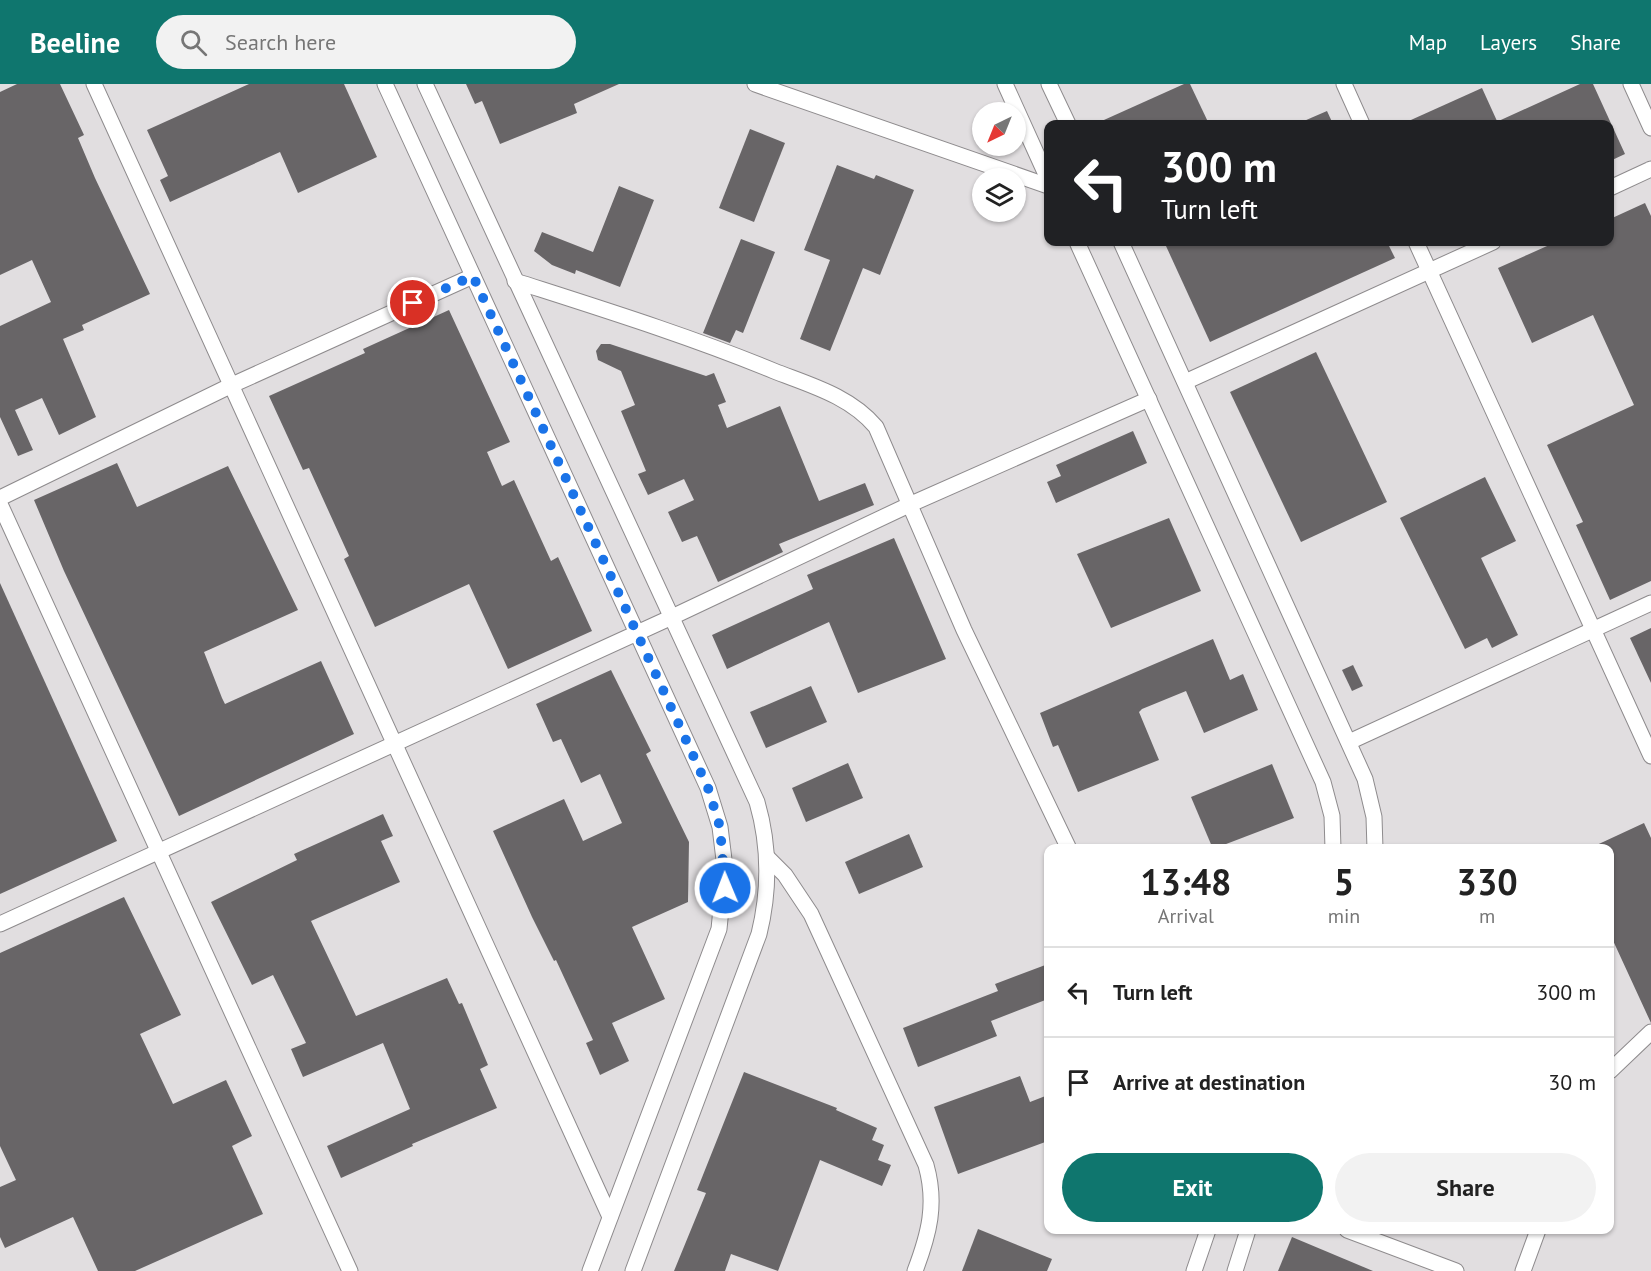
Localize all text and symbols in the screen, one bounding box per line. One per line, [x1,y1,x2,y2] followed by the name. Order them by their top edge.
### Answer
[156,15,576,69] search box
[30,24,120,61] text: Beeline
[177,26,210,59] icon: search
[225,28,336,56] text: Search here
[1409,29,1447,56] text: Map
[1480,29,1537,56] text: Layers
[1570,29,1621,56] text: Share
[972,102,1026,156] north arrow
[972,102,1026,222] map controls
[1161,139,1277,194] text: 300 m
[1062,144,1140,222] icon: left
[972,168,1026,222] button: layers
[1161,192,1258,226] text: Turn left
[387,277,438,328] pin
[396,286,429,319] icon: arrive
[693,856,757,920] position arrow
[1140,858,1232,905] text: 13:48
[1334,858,1354,905] text: 5
[1457,858,1518,905] text: 330
[1158,903,1214,929] text: Arrival
[1328,903,1360,929] text: min
[1479,903,1495,929] text: m
[1062,976,1095,1009] icon: left
[1113,978,1193,1006] text: Turn left
[1536,978,1596,1006] text: 300 m
[1062,1066,1095,1099] icon: arrive
[1113,1068,1305,1096] text: Arrive at destination
[1548,1068,1596,1096] text: 30 m
[1062,1153,1323,1222] button: Exit
[1335,1153,1596,1222] button: Share

